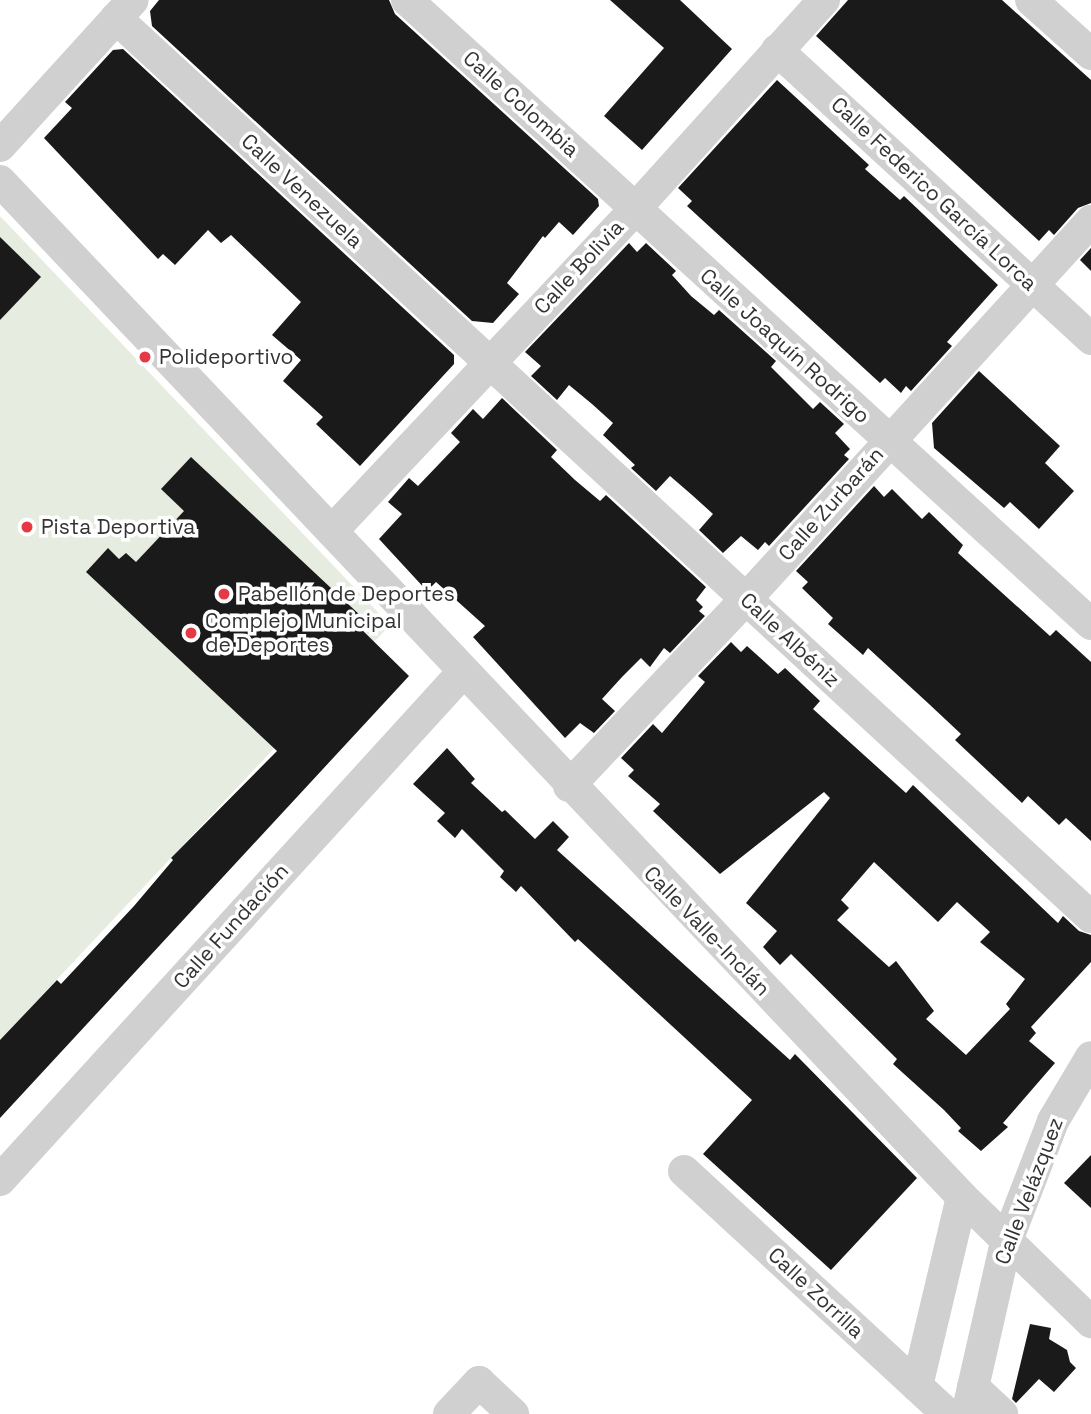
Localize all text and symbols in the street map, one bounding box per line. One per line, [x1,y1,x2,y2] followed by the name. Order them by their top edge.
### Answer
[458,45,584,163] street label: Calle Colombia
[826,92,1042,296] street label: Calle Federico García Lorca
[236,128,368,254] street label: Calle Venezuela
[529,215,629,319] street label: Calle Bolivia
[695,263,875,429] street label: Calle Joaquín Rodrigo
[159,344,294,370] place label: Polideportivo
[137,349,153,365] marker: Polideportivo
[773,442,889,566] street label: Calle Zurbarán
[41,514,195,540] place label: Pista Deportiva
[19,519,35,535] marker: Pista Deportiva
[238,581,455,607] place label: Pabellón de Deportes
[216,586,232,602] marker: Pabellón de Deportes
[735,587,845,693] street label: Calle Albéniz
[205,608,402,658] place label: Complejo Municipal de Deportes
[183,625,199,641] marker: Complejo Municipal de Deportes
[168,858,294,994] street label: Calle Fundación
[639,861,775,1001] street label: Calle Valle-Inclán
[989,1114,1069,1268] street label: Calle Velázquez
[763,1242,869,1344] street label: Calle Zorrilla

